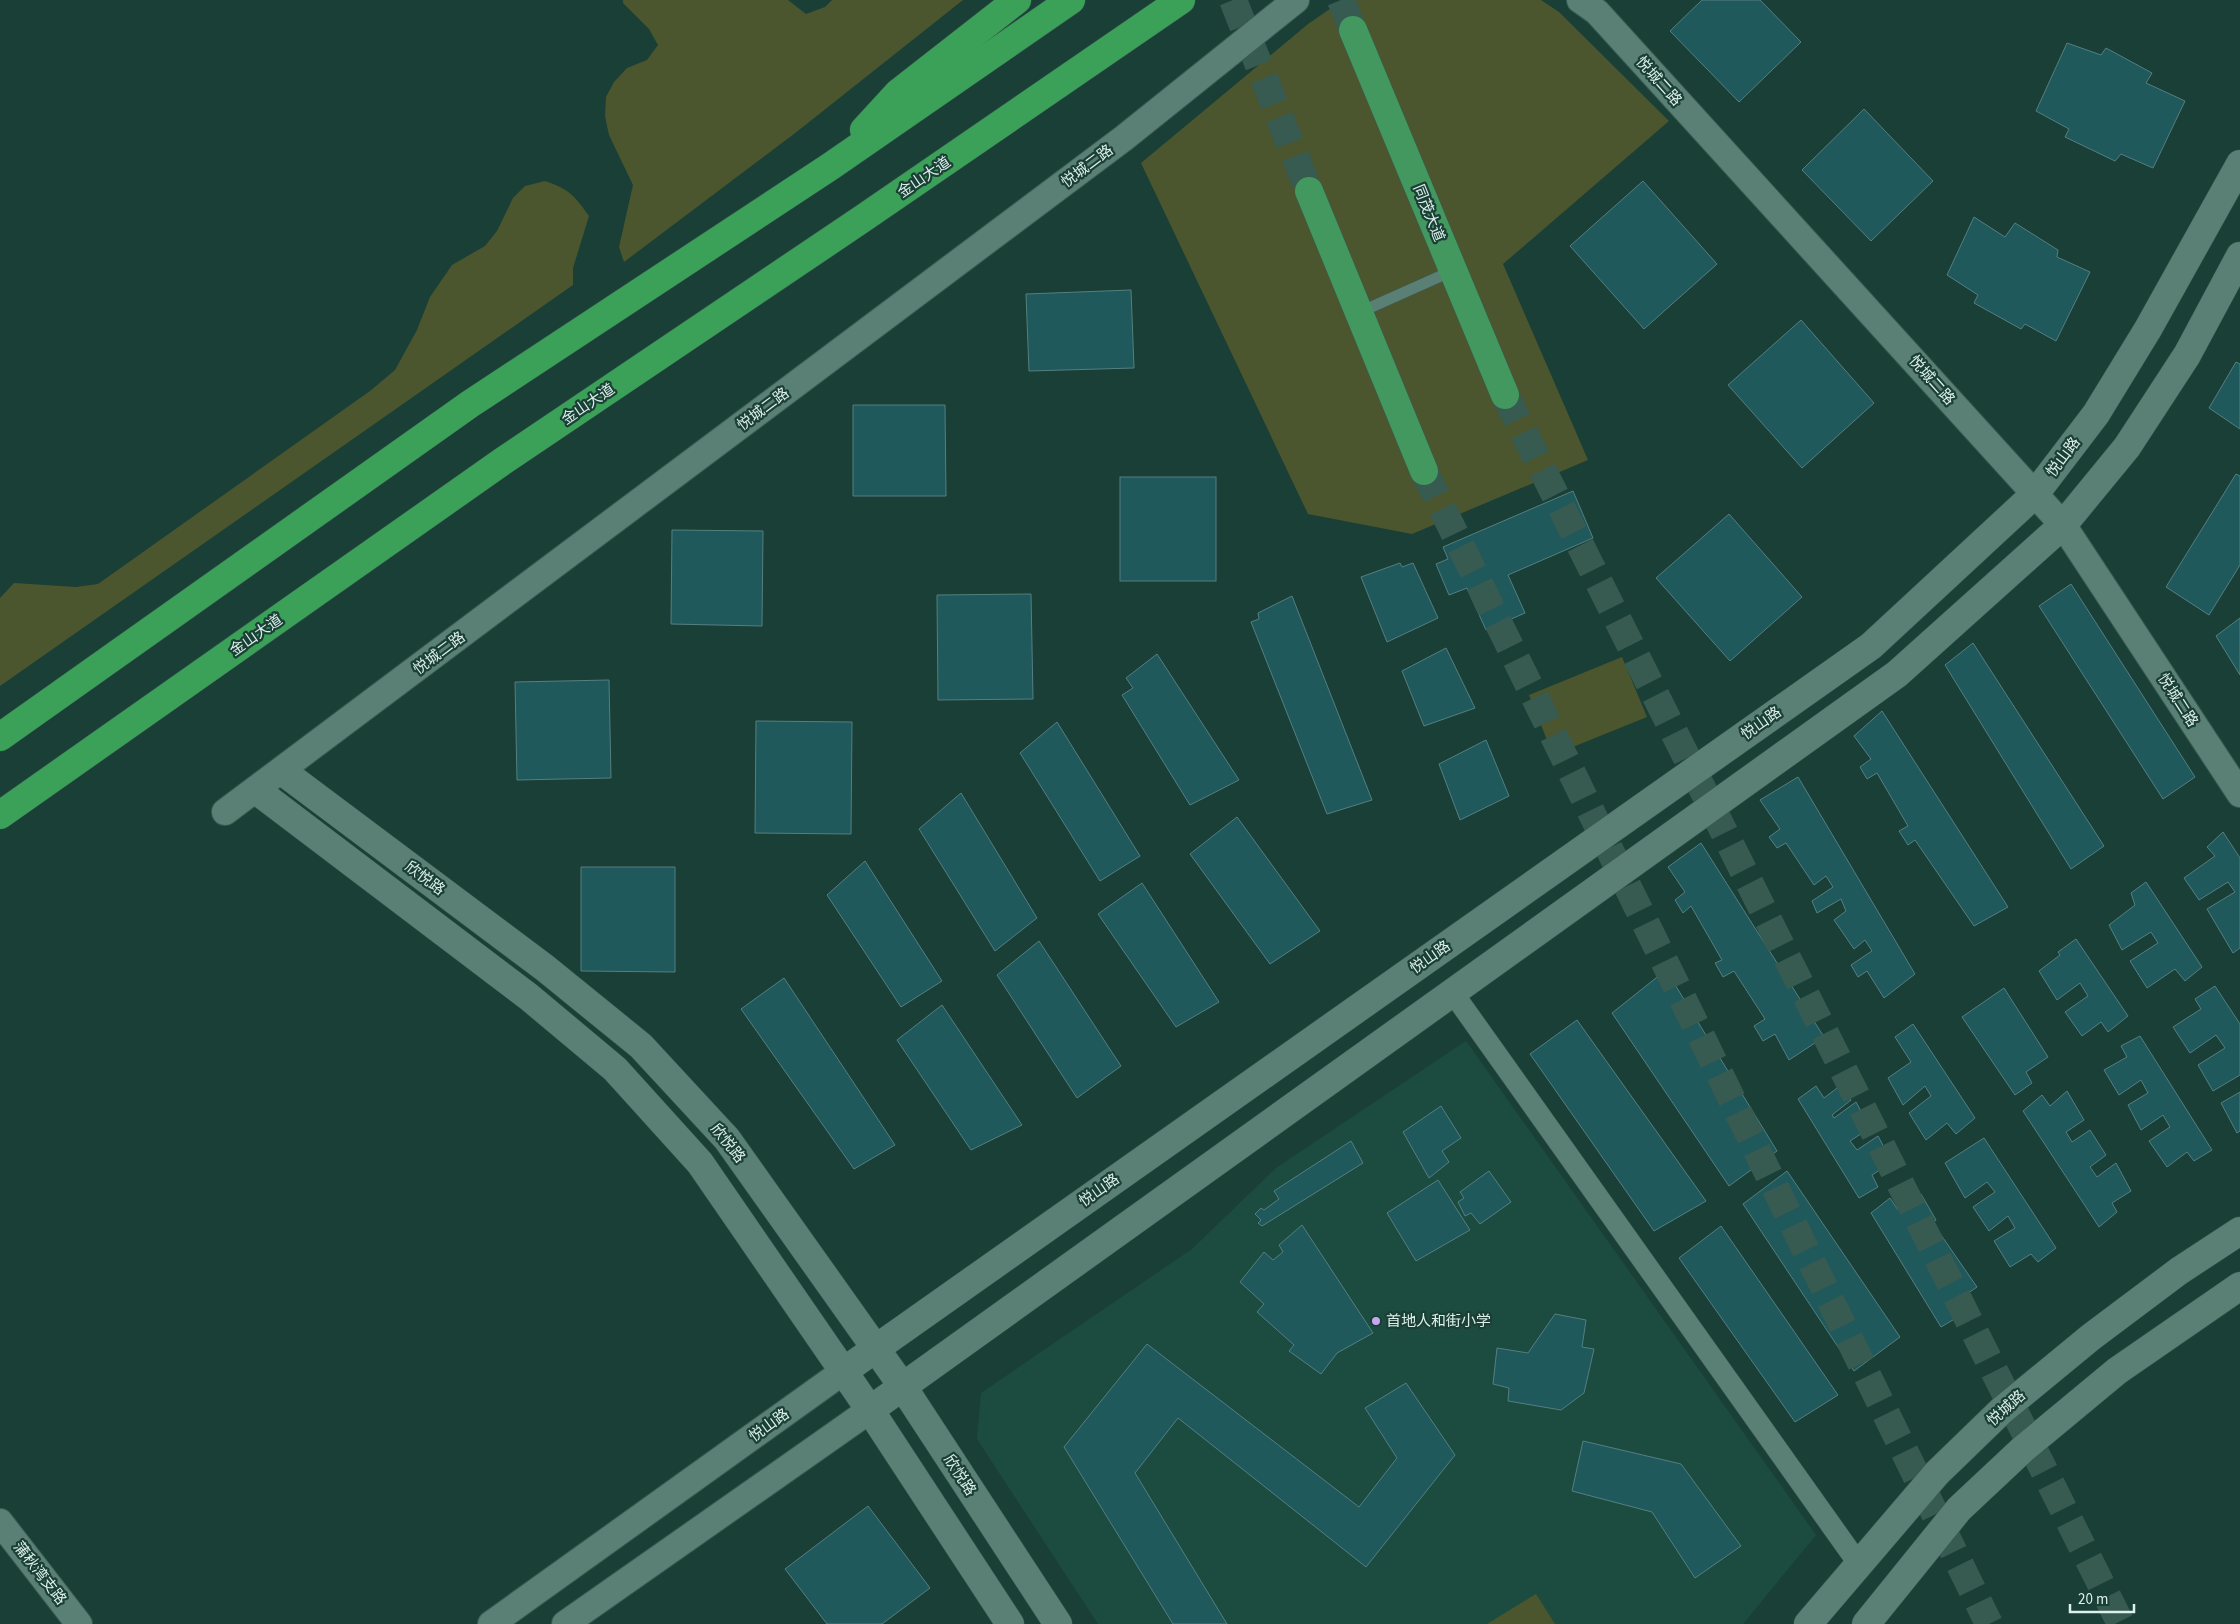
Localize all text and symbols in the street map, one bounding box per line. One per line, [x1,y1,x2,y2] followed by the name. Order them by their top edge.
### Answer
[1631,52,1687,111] street label: 悦城二路
[1057,140,1118,193] street label: 悦城二路
[894,152,955,203] street label: 金山大道
[1408,181,1450,245] street label: 同茂大道
[1904,351,1960,410] street label: 悦城二路
[558,379,619,430] street label: 金山大道
[733,383,794,436] street label: 悦城二路
[2041,433,2085,482] street label: 悦山路
[226,610,287,661] street label: 金山大道
[409,627,470,680] street label: 悦城二路
[2152,669,2203,731] street label: 悦城二路
[1737,702,1786,745] street label: 悦山路
[400,856,449,900] street label: 欣悦路
[1406,936,1455,979] street label: 悦山路
[705,1119,750,1167] street label: 欣悦路
[1075,1169,1124,1212] street label: 悦山路
[1386,1311,1491,1332] place label: 首地人和街小学
[1370,1315,1382,1327] marker: 首地人和街小学
[1983,1386,2030,1431] street label: 悦城路
[745,1404,794,1447] street label: 悦山路
[939,1451,981,1500] street label: 欣悦路
[8,1537,71,1609] street label: 蒲秋湾支路
[2070,1582,2134,1614] scale bar
[2078,1589,2108,1610] text: 20 m

